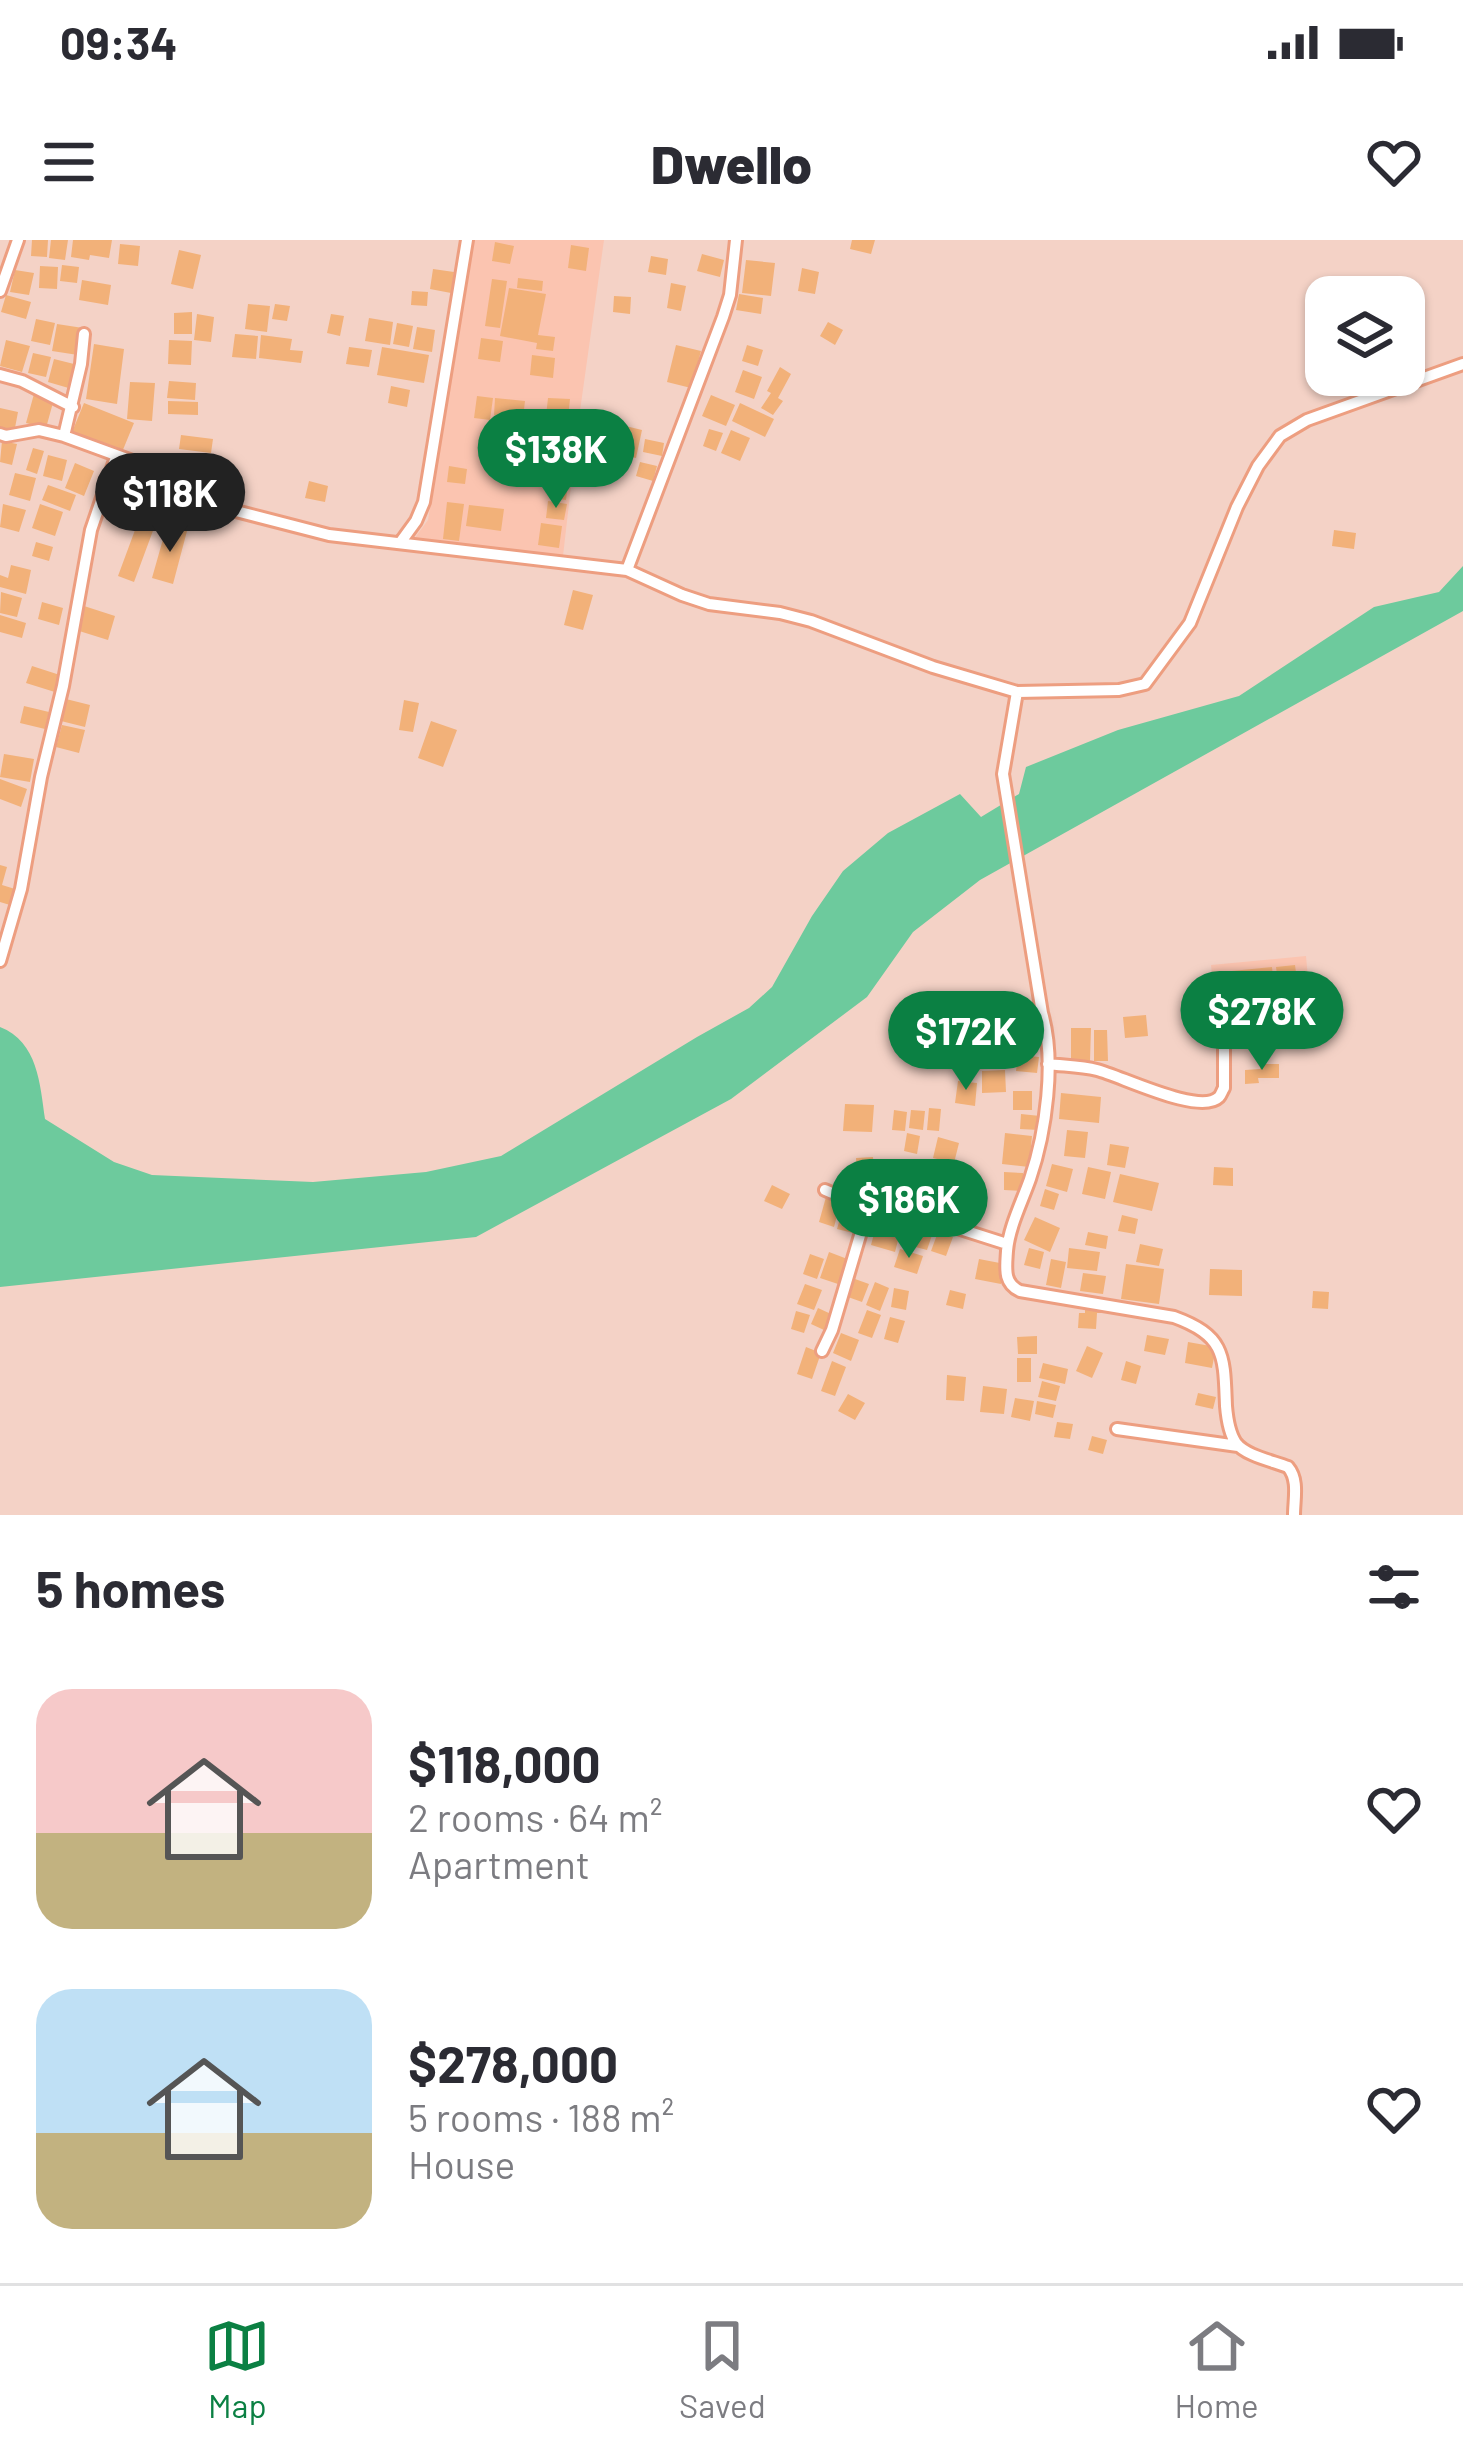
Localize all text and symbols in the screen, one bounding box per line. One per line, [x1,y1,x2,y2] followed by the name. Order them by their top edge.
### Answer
[60,15,177,69] text: 09:34
[36,129,102,195] icon: menu
[1361,129,1427,195] icon: heart
[651,130,812,195] text: Dwello
[1305,276,1425,396] map controls
[1305,276,1425,396] button: layers
[472,409,640,511] pin: $138K
[505,424,607,471] text: $138K
[86,453,254,555] pin: $118K
[122,468,218,515] text: $118K
[1178,971,1346,1073] pin: $278K
[1207,986,1317,1033] text: $278K
[882,991,1050,1093] pin: $172K
[915,1006,1017,1053] text: $172K
[825,1159,993,1261] pin: $186K
[858,1174,960,1221] text: $186K
[1361,1554,1427,1620] icon: filters
[36,1557,225,1618] text: 5 homes
[408,1732,601,1793] text: $118,000
[132,1737,276,1881] icon: home
[1361,1776,1427,1842] icon: heart
[408,1793,662,1840] text: 2 rooms · 64 m²
[408,1840,590,1887] text: Apartment
[408,2032,618,2093] text: $278,000
[132,2037,276,2181] icon: home
[1361,2076,1427,2142] icon: heart
[408,2093,674,2140] text: 5 rooms · 188 m²
[408,2140,515,2187] text: House
[204,2313,270,2425] tab: Map
[679,2313,766,2425] tab: Saved
[1174,2313,1259,2425] tab: Home

